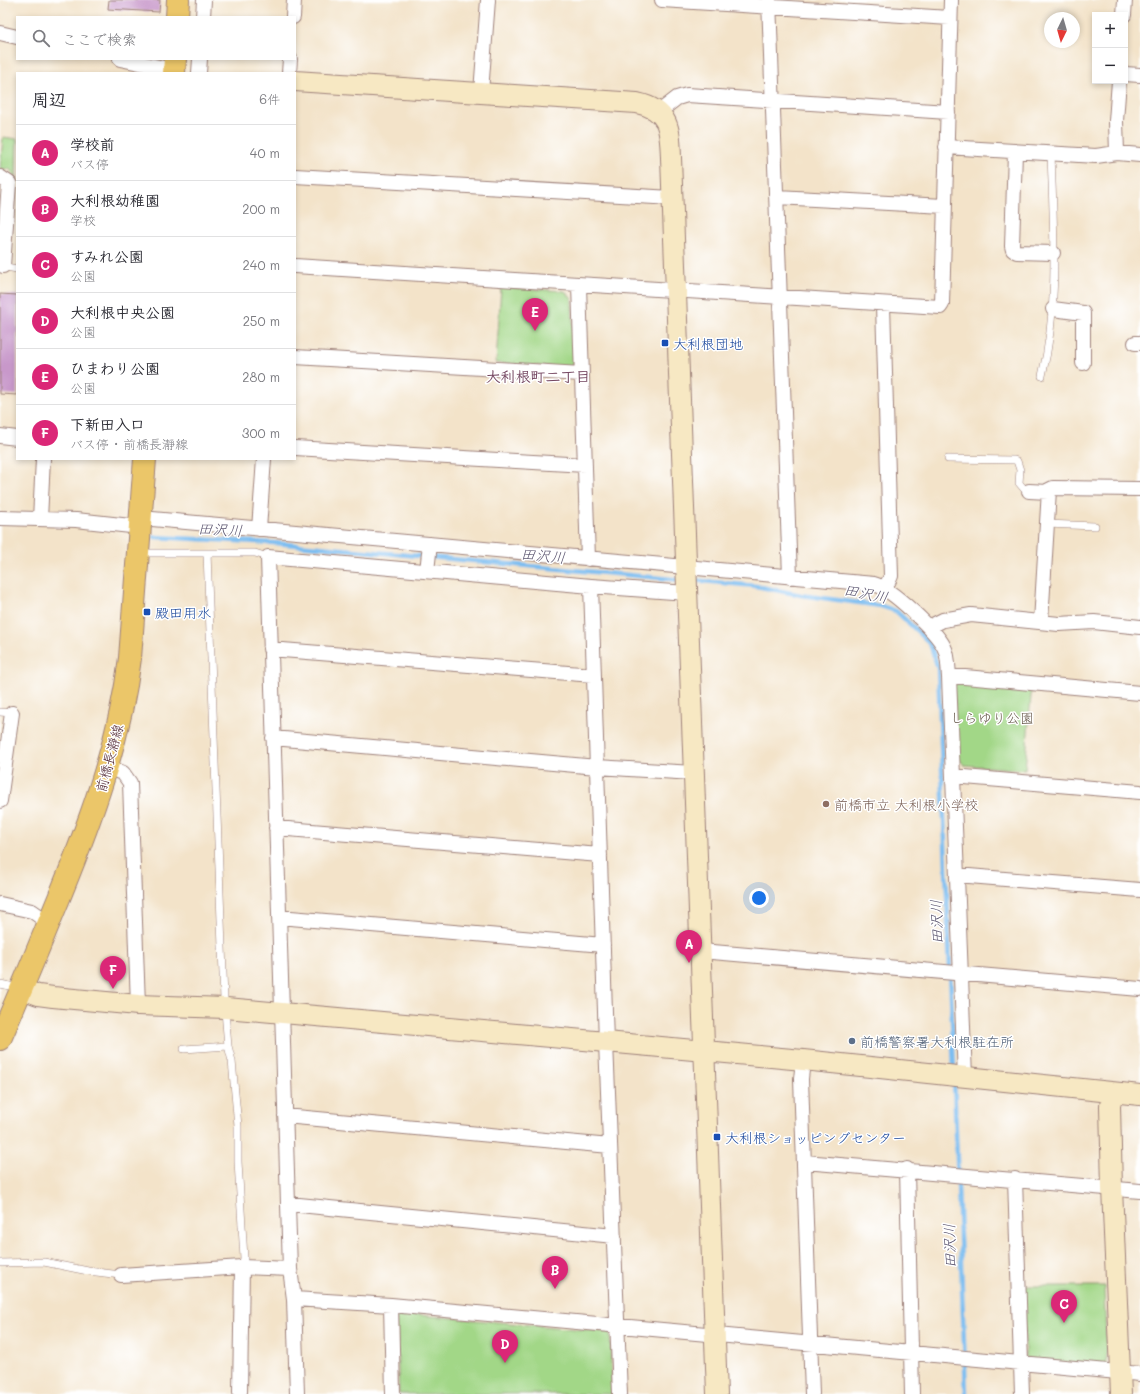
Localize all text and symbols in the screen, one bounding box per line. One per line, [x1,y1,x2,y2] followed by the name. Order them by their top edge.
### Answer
[1044,12,1080,48] north arrow
[1092,12,1128,84] map controls
[1092,12,1128,48] button: +
[16,16,296,60] search box
[30,27,52,49] icon: search
[62,29,137,49] text: ここで検索
[1092,48,1128,84] button: −
[32,88,66,110] text: 周辺
[259,90,280,107] text: 6件
[70,134,115,154] text: 学校前
[40,144,50,161] text: A
[250,144,280,161] text: 40 m
[70,155,109,172] text: バス停
[70,190,160,210] text: 大利根幼稚園
[41,200,49,217] text: B
[242,200,280,217] text: 200 m
[70,211,96,228] text: 学校
[70,246,144,266] text: すみれ公園
[40,256,50,273] text: C
[243,256,280,273] text: 240 m
[70,267,96,284] text: 公園
[522,298,548,331] pin: E
[70,302,175,322] text: 大利根中央公園
[40,312,50,329] text: D
[243,312,280,329] text: 250 m
[70,323,96,340] text: 公園
[673,334,743,353] place label: 大利根団地
[660,338,670,348] marker: 大利根団地
[70,358,160,378] text: ひまわり公園
[485,366,591,386] district label: 大利根町二丁目
[41,368,49,385] text: E
[242,368,280,385] text: 280 m
[70,379,96,396] text: 公園
[70,414,145,434] text: 下新田入口
[41,424,49,441] text: F
[242,424,280,441] text: 300 m
[70,435,188,452] text: バス停 · 前橋長瀞線
[197,518,243,540] water label: 田沢川
[520,543,566,567] water label: 田沢川
[842,579,890,607] water label: 田沢川
[155,603,211,622] place label: 殿田用水
[142,607,152,617] marker: 殿田用水
[950,708,1034,727] park label: しらゆり公園
[91,722,127,794] street label: 前橋長瀞線
[834,795,978,814] place label: 前橋市立 大利根小学校
[821,799,831,809] marker: 前橋市立 大利根小学校
[749,888,769,908] your location
[925,899,947,945] water label: 田沢川
[676,930,702,963] pin: A
[100,956,126,989] pin: F
[860,1032,1014,1051] place label: 前橋警察署大利根駐在所
[847,1036,857,1046] marker: 前橋警察署大利根駐在所
[725,1128,906,1147] place label: 大利根ショッピングセンター
[712,1132,722,1142] marker: 大利根ショッピングセンター
[938,1223,960,1269] water label: 田沢川
[542,1256,568,1289] pin: B
[1051,1290,1077,1323] pin: C
[492,1330,518,1363] pin: D

